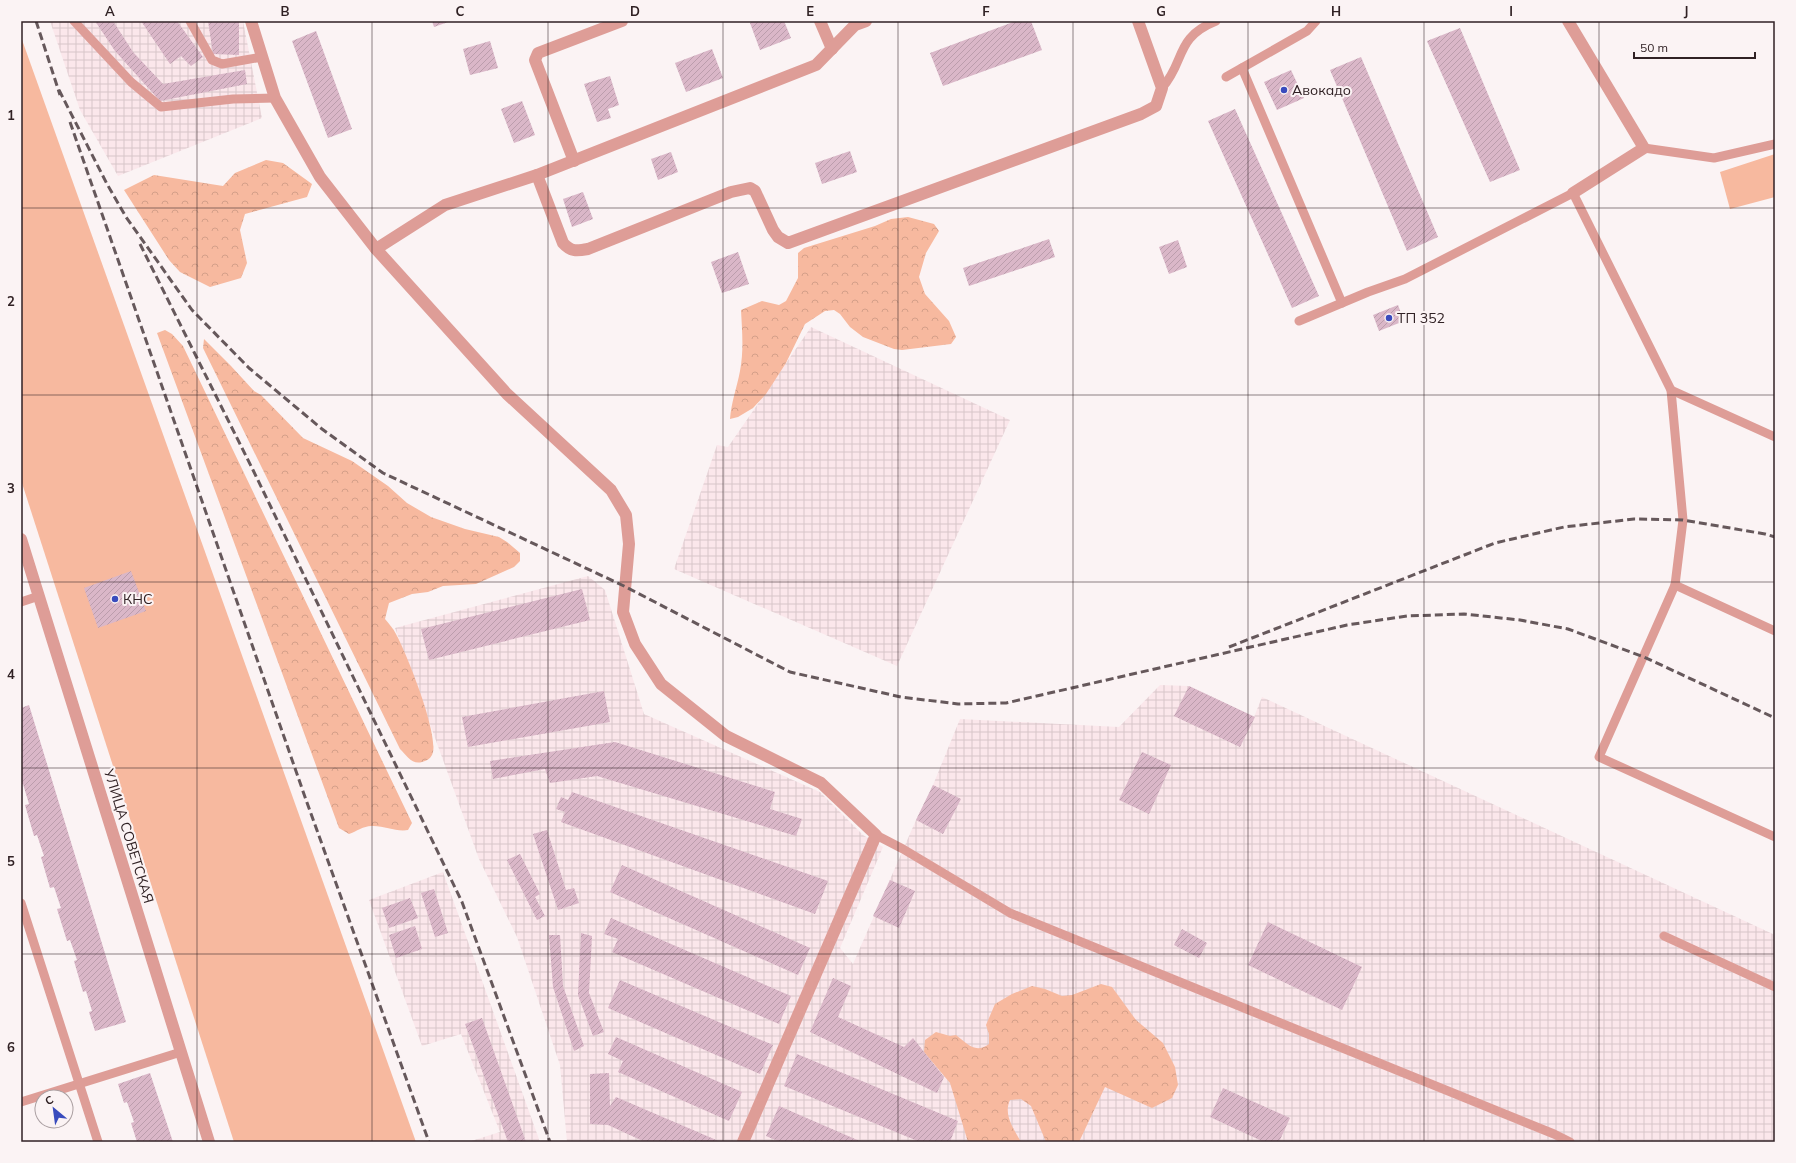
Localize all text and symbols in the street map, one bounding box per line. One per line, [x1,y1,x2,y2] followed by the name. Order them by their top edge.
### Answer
[105,3,115,19] text: A
[281,3,290,19] text: B
[456,3,465,19] text: C
[630,3,640,19] text: D
[806,3,814,19] text: E
[982,3,990,19] text: F
[1156,3,1166,19] text: G
[1331,3,1341,19] text: H
[1509,3,1513,19] text: I
[1684,3,1688,19] text: J
[1634,34,1755,60] scale bar
[1640,40,1668,55] text: 50 m
[1292,81,1351,99] place label: Авокадо
[1279,85,1289,95] marker: Авокадо
[7,107,15,123] text: 1
[7,293,15,309] text: 2
[1397,309,1445,327] place label: ТП 352
[1384,313,1394,323] marker: ТП 352
[7,480,15,496] text: 3
[123,590,153,608] place label: КНС
[110,594,120,604] marker: КНС
[7,666,15,682] text: 4
[100,766,158,905] street label: УЛИЦА СОВЕТСКАЯ
[7,853,15,869] text: 5
[7,1039,15,1055] text: 6
[34,1089,74,1129] north arrow
[42,1092,56,1108] text: С

